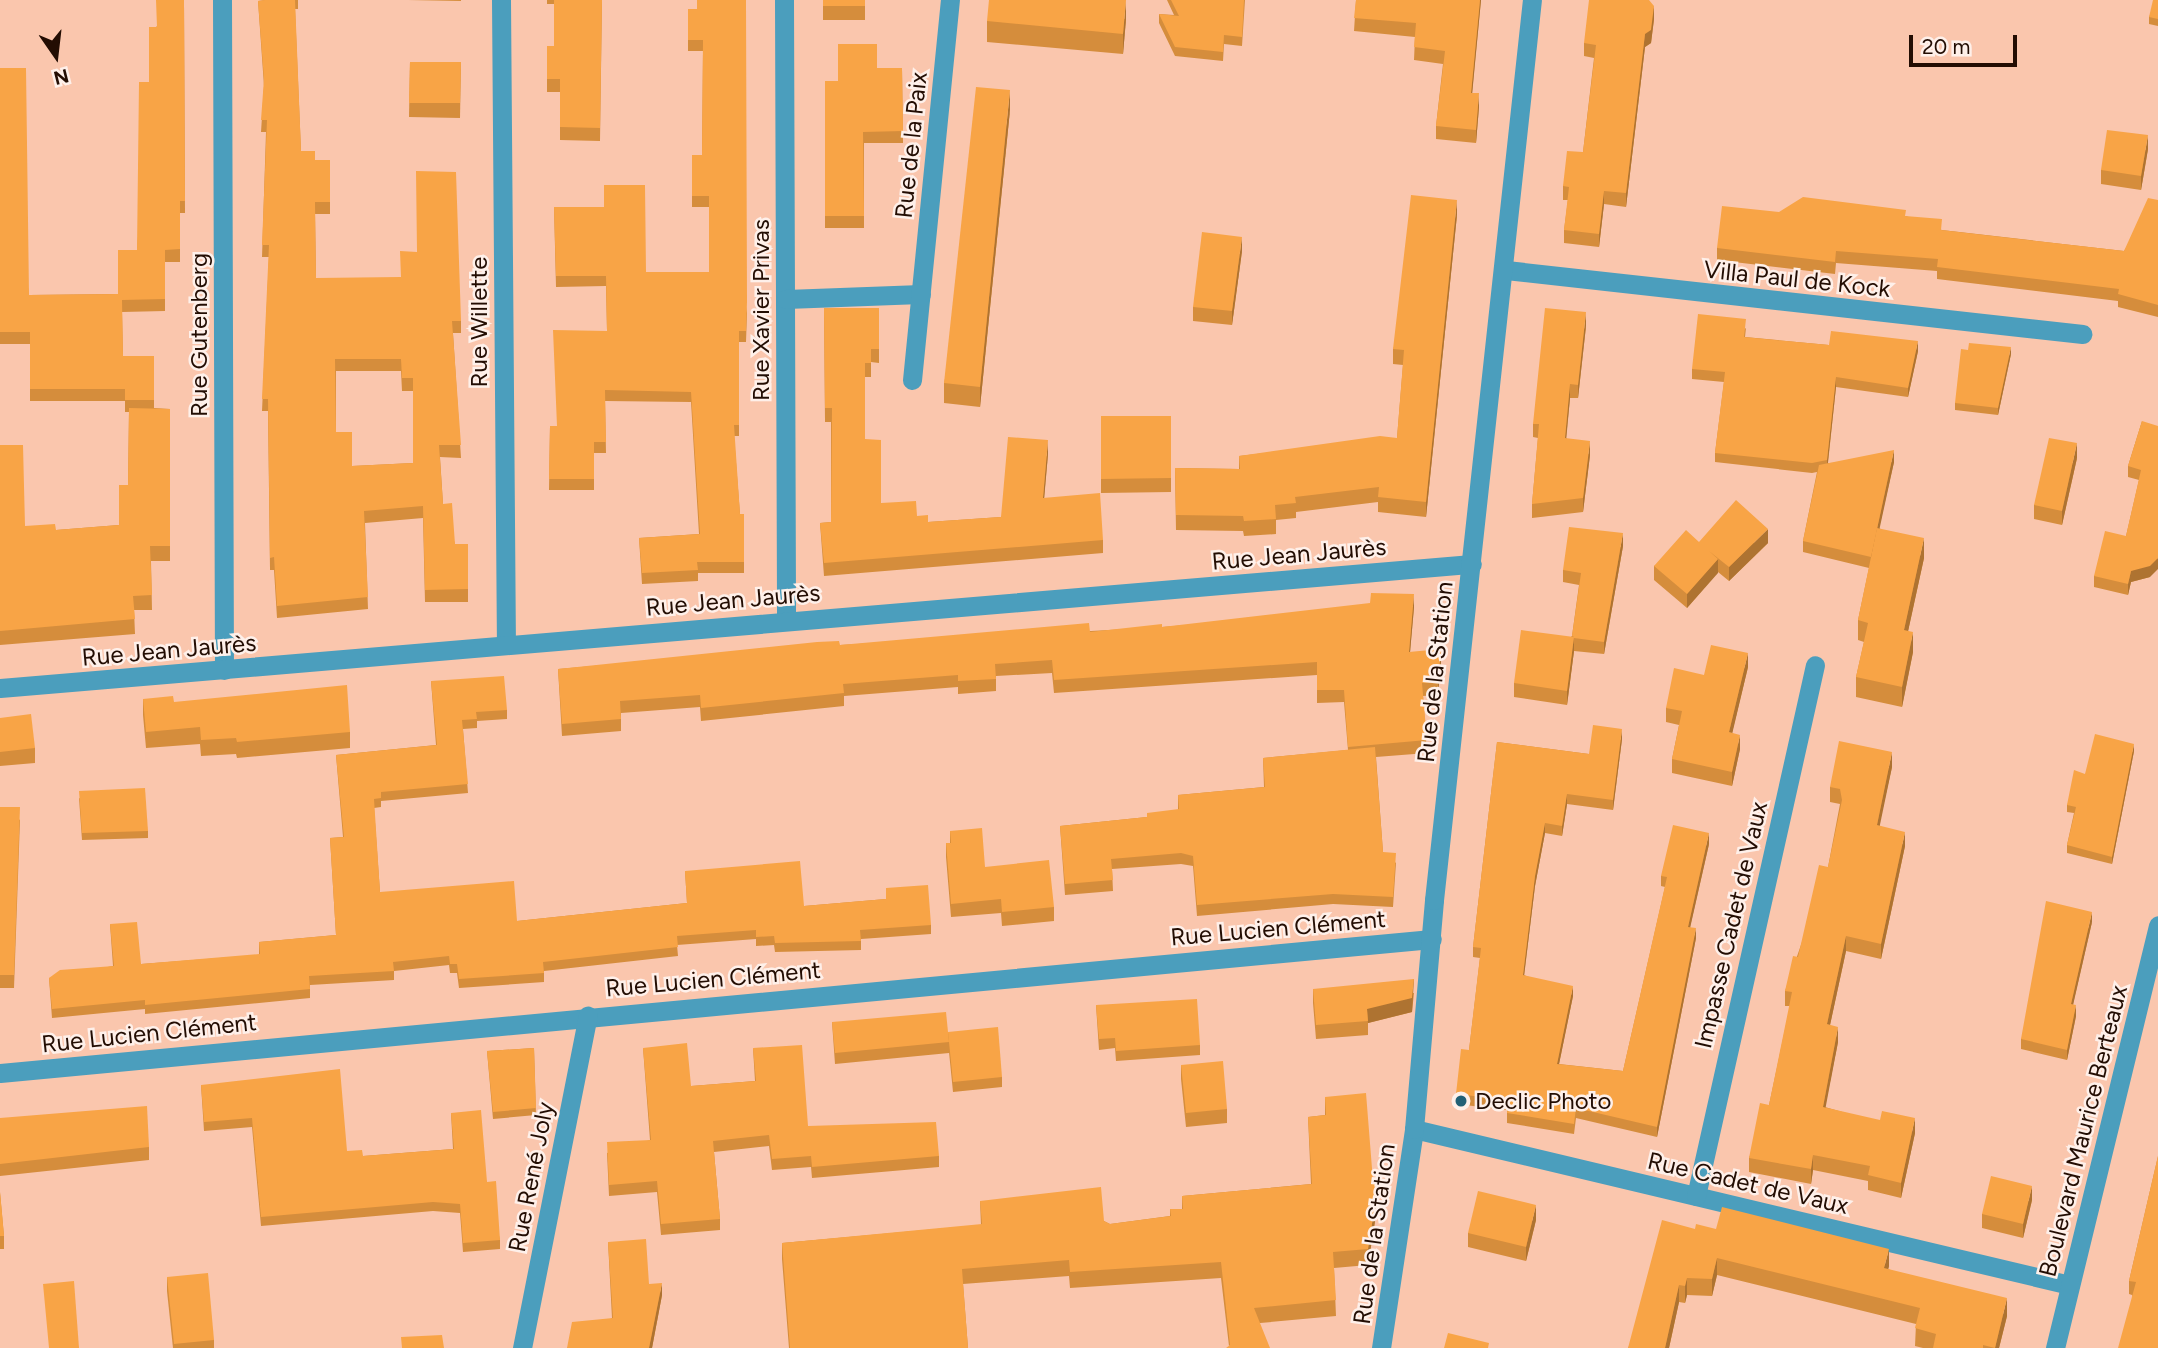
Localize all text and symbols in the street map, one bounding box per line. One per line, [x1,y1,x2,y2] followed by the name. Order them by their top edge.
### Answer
[21,21,91,91] north arrow
[1913,21,2022,65] scale bar
[1922,34,1970,59] text: 20 m
[51,64,71,90] text: N
[889,70,933,220] street label: Rue de la Paix
[747,219,775,401] street label: Rue Xavier Privas
[185,253,213,417] street label: Rue Gutenberg
[1702,255,1892,303] street label: Villa Paul de Kock
[465,257,493,387] street label: Rue Willette
[1211,532,1387,576] street label: Rue Jean Jaurès
[645,578,821,622] street label: Rue Jean Jaurès
[1411,580,1459,764] street label: Rue de la Station
[81,628,257,672] street label: Rue Jean Jaurès
[1689,799,1773,1051] street label: Impasse Cadet de Vaux
[1169,904,1387,952] street label: Rue Lucien Clément
[604,955,822,1003] street label: Rue Lucien Clément
[2033,982,2133,1280] street label: Boulevard Maurice Berteaux
[40,1007,258,1059] street label: Rue Lucien Clément
[1475,1087,1611,1115] place label: Declic Photo
[1453,1093,1469,1109] marker: Declic Photo
[502,1100,560,1254] street label: Rue René Joly
[1347,1142,1401,1326] street label: Rue de la Station
[1645,1146,1851,1220] street label: Rue Cadet de Vaux

